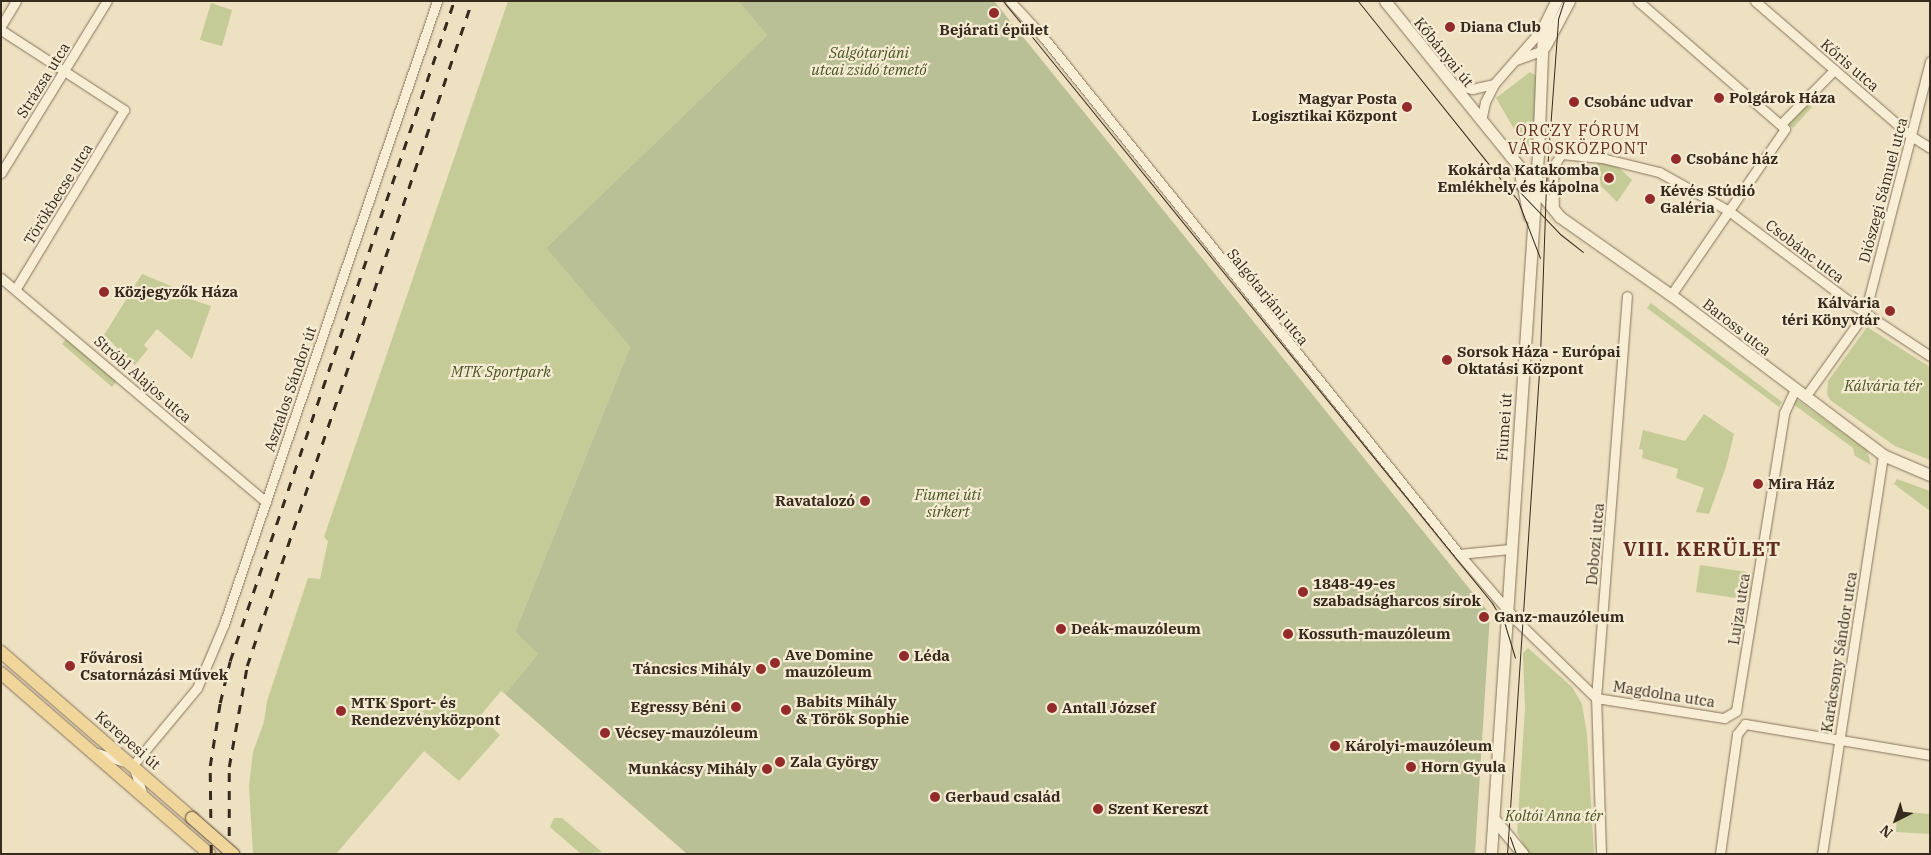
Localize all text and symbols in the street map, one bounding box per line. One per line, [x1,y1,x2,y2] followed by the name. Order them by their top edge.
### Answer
[988,7,1000,19] marker: Bejárati épület
[1411,14,1477,90] street label: Kőbányai út
[1460,18,1541,36] place label: Diana Club
[939,21,1049,39] place label: Bejárati épület
[1444,21,1456,33] marker: Diana Club
[1817,35,1883,95] street label: Kőris utca
[13,39,73,121] street label: Strázsa utca
[811,43,927,78] park label: Salgótarjáni utcai zsidó temető
[1252,89,1397,124] place label: Magyar Posta Logisztikai Központ
[1729,89,1836,107] place label: Polgárok Háza
[1713,92,1725,104] marker: Polgárok Háza
[1584,93,1693,111] place label: Csobánc udvar
[1568,96,1580,108] marker: Csobánc udvar
[1401,101,1413,113] marker: Magyar Posta Logisztikai Központ
[1855,115,1911,265] street label: Diószegi Sámuel utca
[1506,120,1650,158] district label: ORCZY FÓRUM VÁROSKÖZPONT
[20,140,96,248] street label: Törökbecse utca
[1686,150,1778,168] place label: Csobánc ház
[1670,153,1682,165] marker: Csobánc ház
[1437,160,1599,195] place label: Kokárda Katakomba Emlékhely és kápolna
[1603,172,1615,184] marker: Kokárda Katakomba Emlékhely és kápolna
[1660,181,1755,216] place label: Kévés Stúdió Galéria
[1644,193,1656,205] marker: Kévés Stúdió Galéria
[1762,215,1848,287] street label: Csobánc utca
[1224,245,1312,349] street label: Salgótarjáni utca
[114,283,238,301] place label: Közjegyzők Háza
[98,286,110,298] marker: Közjegyzők Háza
[1782,293,1880,328] place label: Kálvária téri Könyvtár
[1699,295,1775,359] street label: Baross utca
[1884,305,1896,317] marker: Kálvária téri Könyvtár
[260,324,320,454] street label: Asztalos Sándor út
[91,332,195,426] street label: Stróbl Alajos utca
[1457,342,1621,377] place label: Sorsok Háza - Európai Oktatási Központ
[1441,354,1453,366] marker: Sorsok Háza - Európai Oktatási Központ
[451,363,551,381] park label: MTK Sportpark
[1844,377,1922,395] park label: Kálvária tér
[1493,392,1515,462] street label: Fiumei út
[1768,475,1834,493] place label: Mira Ház
[1752,478,1764,490] marker: Mira Ház
[915,485,981,520] park label: Fiumei úti sírkert
[775,492,855,510] place label: Ravatalozó
[859,495,871,507] marker: Ravatalozó
[1582,502,1608,586] street label: Dobozi utca
[1621,536,1783,560] district label: VIII. KERÜLET
[1817,570,1861,734] street label: Karácsony Sándor utca
[1724,572,1754,646] street label: Lujza utca
[1313,574,1481,609] place label: 1848-49-es szabadságharcos sírok
[1297,586,1309,598] marker: 1848-49-es szabadságharcos sírok
[1494,608,1624,626] place label: Ganz-mauzóleum
[1478,611,1490,623] marker: Ganz-mauzóleum
[1071,620,1201,638] place label: Deák-mauzóleum
[1055,623,1067,635] marker: Deák-mauzóleum
[1298,625,1451,643] place label: Kossuth-mauzóleum
[1282,628,1294,640] marker: Kossuth-mauzóleum
[785,645,873,680] place label: Ave Domine mauzóleum
[914,647,950,665] place label: Léda
[80,648,228,683] place label: Fővárosi Csatornázási Művek
[898,650,910,662] marker: Léda
[769,657,781,669] marker: Ave Domine mauzóleum
[64,660,76,672] marker: Fővárosi Csatornázási Művek
[632,660,751,678] place label: Táncsics Mihály
[755,663,767,675] marker: Táncsics Mihály
[1612,677,1716,711] street label: Magdolna utca
[796,692,909,727] place label: Babits Mihály & Török Sophie
[351,693,500,728] place label: MTK Sport- és Rendezvényközpont
[630,698,726,716] place label: Egressy Béni
[1062,699,1156,717] place label: Antall József
[730,701,742,713] marker: Egressy Béni
[1046,702,1058,714] marker: Antall József
[780,704,792,716] marker: Babits Mihály & Török Sophie
[335,705,347,717] marker: MTK Sport- és Rendezvényközpont
[92,707,164,773] street label: Kerepesi út
[615,724,758,742] place label: Vécsey-mauzóleum
[599,727,611,739] marker: Vécsey-mauzóleum
[1345,737,1492,755] place label: Károlyi-mauzóleum
[1329,740,1341,752] marker: Károlyi-mauzóleum
[790,753,879,771] place label: Zala György
[774,756,786,768] marker: Zala György
[1421,758,1506,776] place label: Horn Gyula
[628,760,757,778] place label: Munkácsy Mihály
[1405,761,1417,773] marker: Horn Gyula
[761,763,773,775] marker: Munkácsy Mihály
[945,788,1060,806] place label: Gerbaud család
[929,791,941,803] marker: Gerbaud család
[1871,795,1921,845] north arrow
[1108,800,1208,818] place label: Szent Kereszt
[1092,803,1104,815] marker: Szent Kereszt
[1505,807,1603,825] park label: Koltói Anna tér
[1876,821,1896,842] text: N

